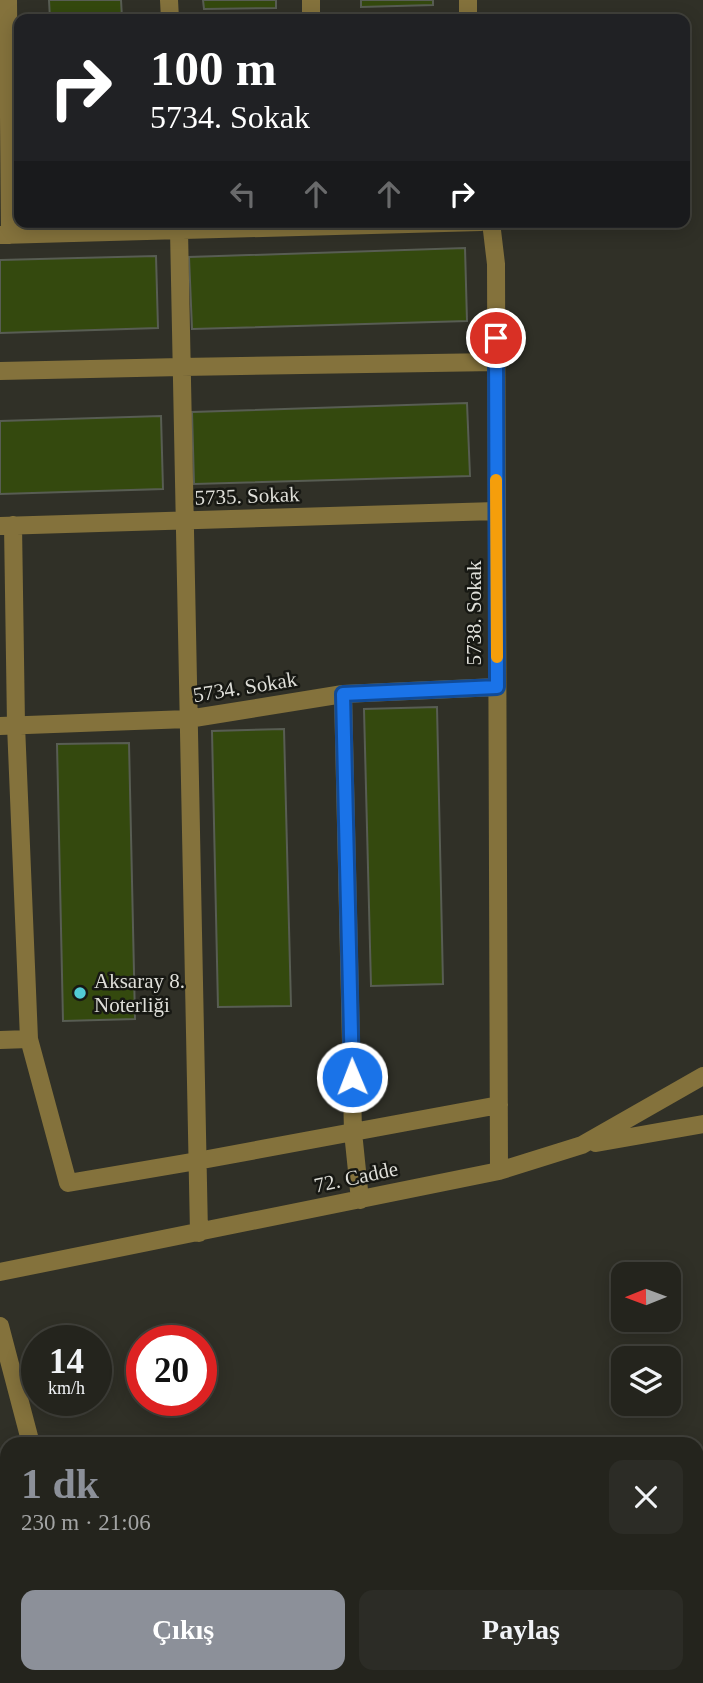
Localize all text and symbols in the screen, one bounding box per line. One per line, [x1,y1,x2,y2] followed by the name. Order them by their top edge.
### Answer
[150,41,277,96] text: 100 m
[35,42,126,133] icon: right
[150,99,310,135] text: 5734. Sokak
[224,175,262,213] icon: left
[297,175,335,213] icon: ahead
[370,175,408,213] icon: ahead
[443,175,481,213] icon: right
[466,308,526,368] pin
[477,319,515,357] icon: arrive
[194,482,300,510] street label: 5735. Sokak
[462,560,486,666] street label: 5738. Sokak
[191,667,299,707] street label: 5734. Sokak
[94,969,185,1017] place label: Aksaray 8. Noterliği
[72,985,88,1001] marker: Aksaray 8. Noterliği
[315,1040,389,1114] position arrow
[312,1156,400,1198] street label: 72. Cadde
[611,1262,681,1332] north arrow
[611,1262,681,1416] map controls
[126,1325,217,1416] speed limit sign: 20
[49,1342,84,1381] text: 14
[611,1346,681,1416] button: layers
[48,1378,85,1398] text: km/h
[609,1460,683,1534] button: close
[21,1461,99,1507] text: 1 dk
[21,1510,151,1535] text: 230 m · 21:06
[21,1590,345,1670] button: Çıkış
[359,1590,683,1670] button: Paylaş

